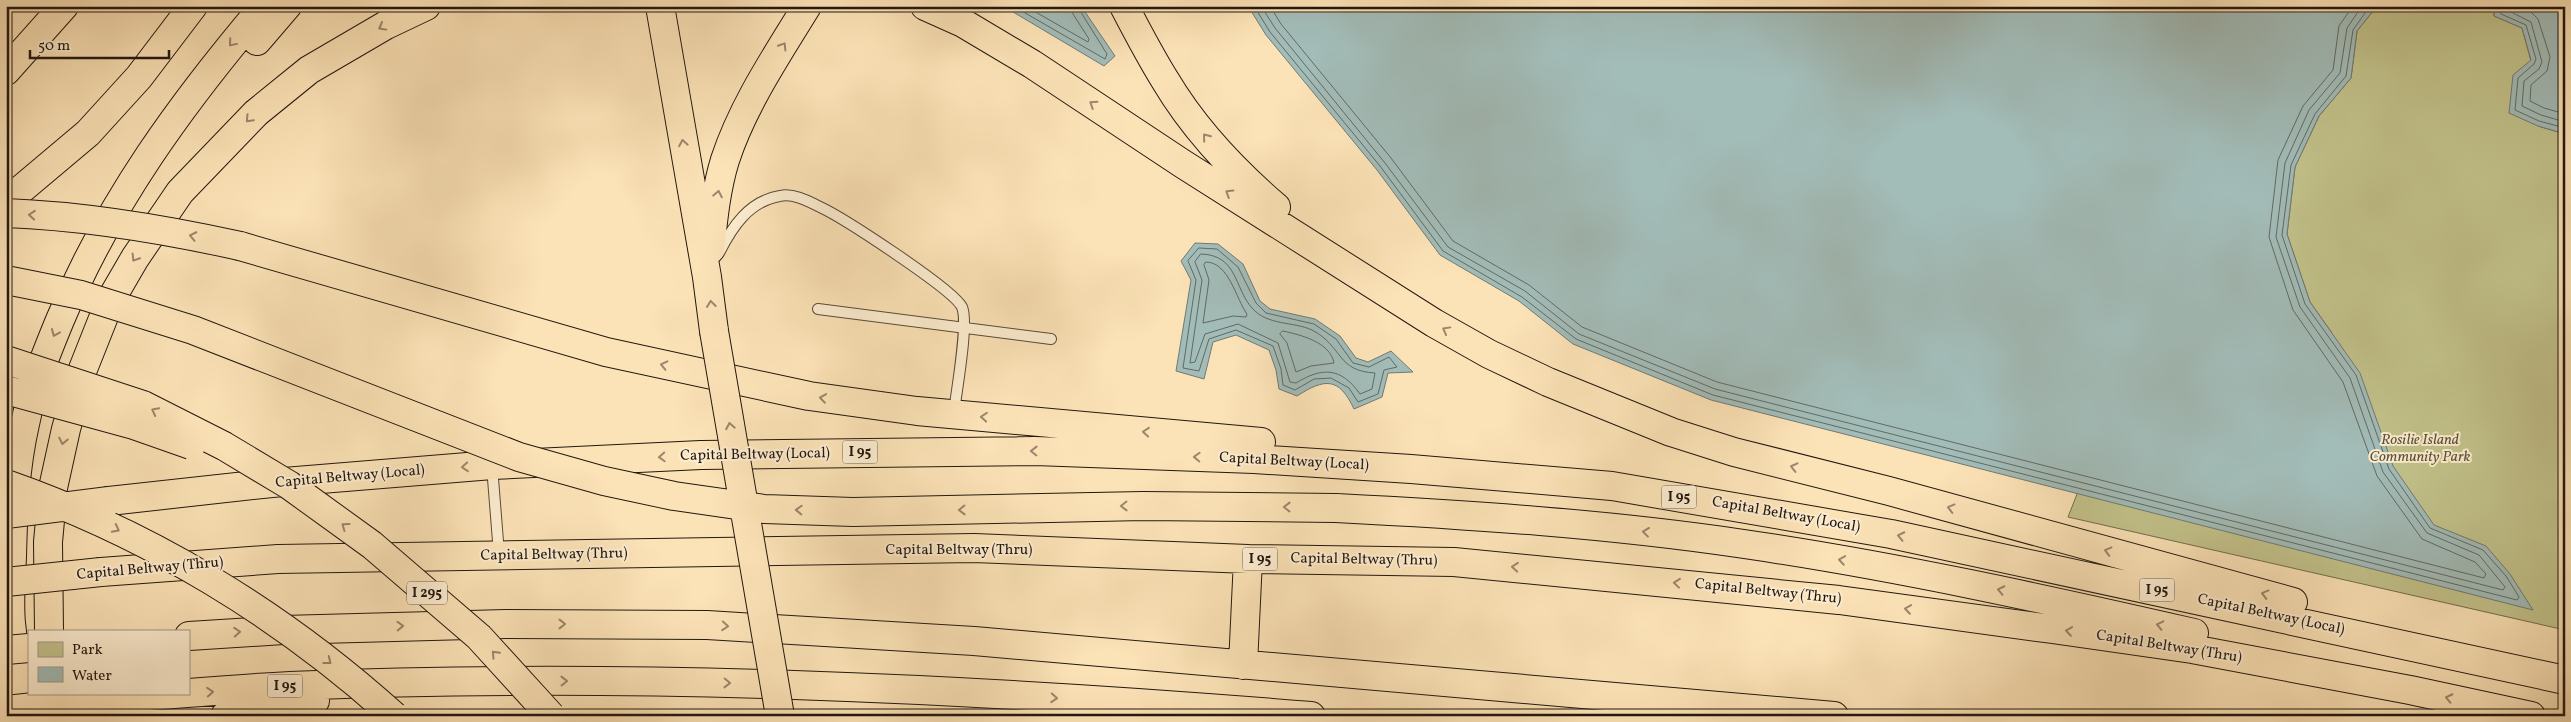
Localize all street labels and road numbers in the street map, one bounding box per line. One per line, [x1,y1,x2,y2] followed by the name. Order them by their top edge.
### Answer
[842,441,878,464] road number: I 95
[680,443,830,467] street label: Capital Beltway (Local)
[1219,448,1369,476] street label: Capital Beltway (Local)
[274,460,426,494] street label: Capital Beltway (Local)
[1662,486,1696,508] road number: I 95
[1710,492,1862,538] street label: Capital Beltway (Local)
[886,540,1033,561] street label: Capital Beltway (Thru)
[480,543,628,567] street label: Capital Beltway (Thru)
[1242,548,1278,570] road number: I 95
[1290,548,1438,572] street label: Capital Beltway (Thru)
[76,552,224,586] street label: Capital Beltway (Thru)
[1694,574,1842,610] street label: Capital Beltway (Thru)
[2140,578,2174,602] road number: I 95
[407,582,447,604] road number: I 295
[2196,589,2346,641] street label: Capital Beltway (Local)
[2095,625,2243,669] street label: Capital Beltway (Thru)
[268,674,302,698] road number: I 95

